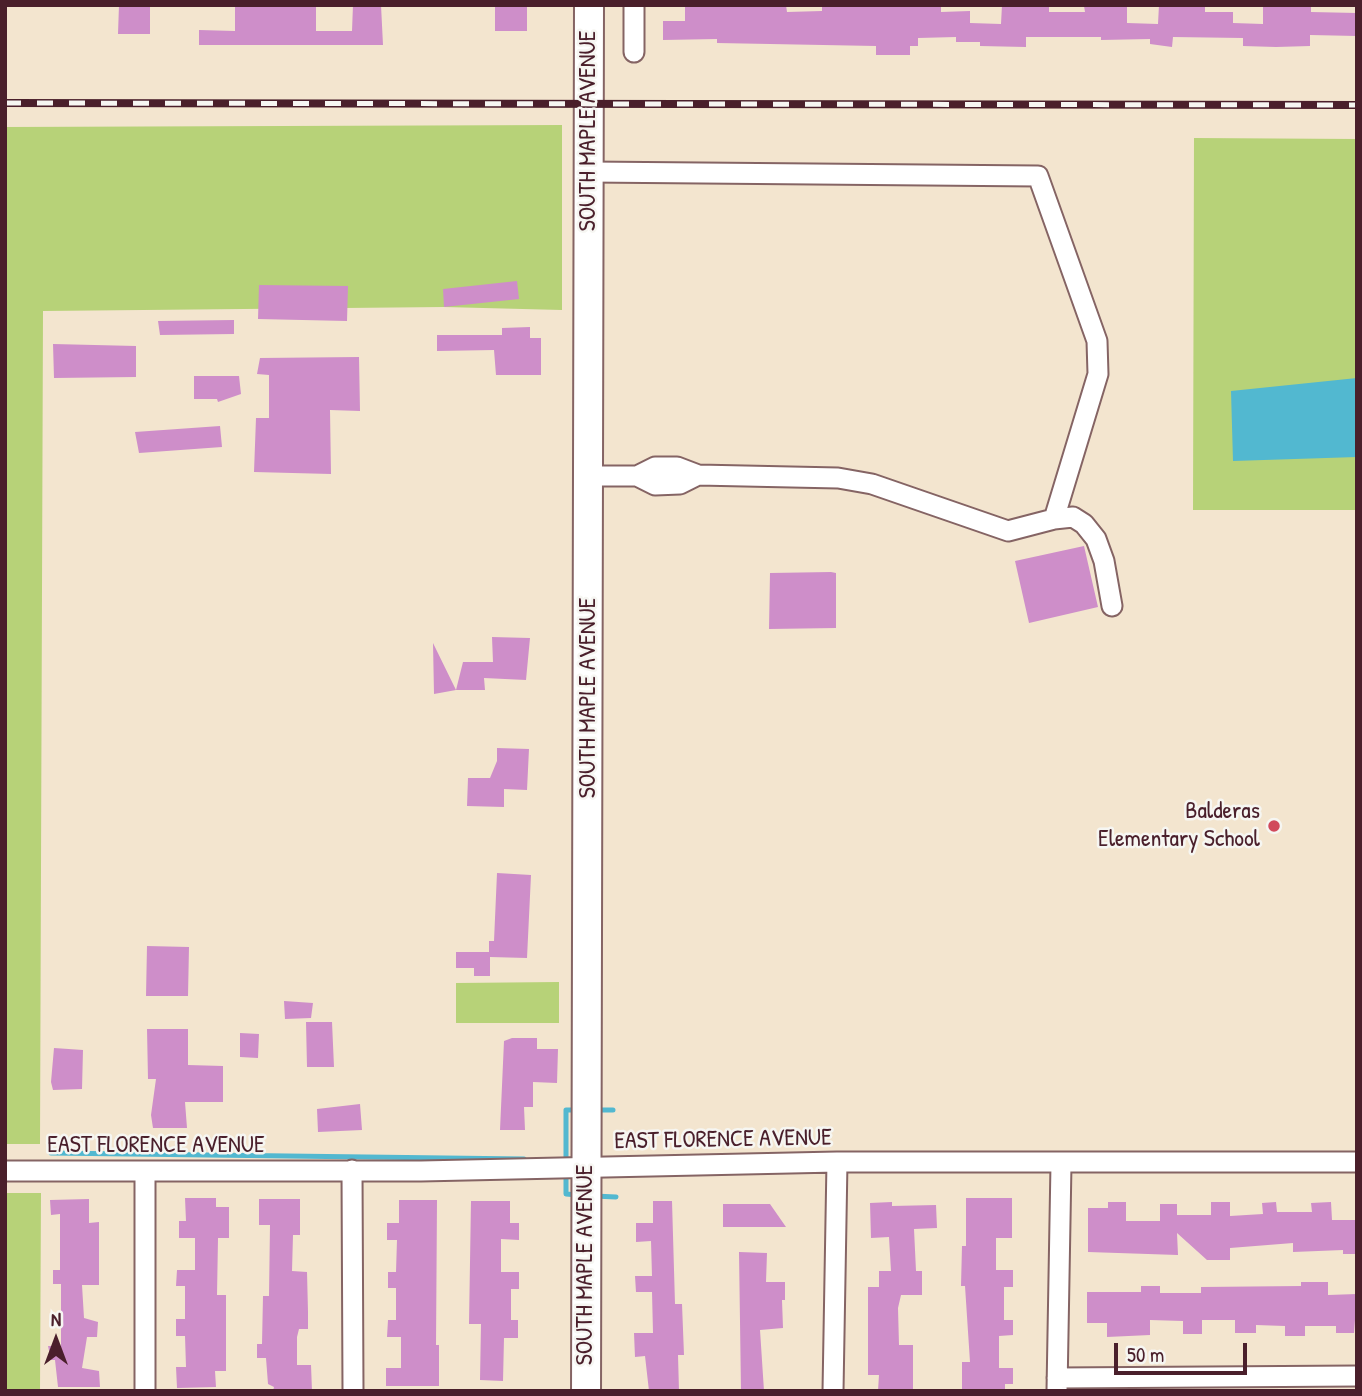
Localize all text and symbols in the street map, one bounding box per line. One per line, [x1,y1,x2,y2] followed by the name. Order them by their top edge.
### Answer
[575,31,603,231] street label: SOUTH MAPLE AVENUE
[575,598,603,798] street label: SOUTH MAPLE AVENUE
[1098,798,1260,854] place label: Balderas Elementary School
[1266,818,1282,834] marker: Balderas Elementary School
[614,1124,832,1156] street label: EAST FLORENCE AVENUE
[47,1132,265,1160] street label: EAST FLORENCE AVENUE
[572,1165,600,1365] street label: SOUTH MAPLE AVENUE
[21,1305,91,1375] north arrow
[51,1306,61,1332] text: N
[1117,1330,1250,1374] scale bar
[1127,1340,1164,1369] text: 50 m

